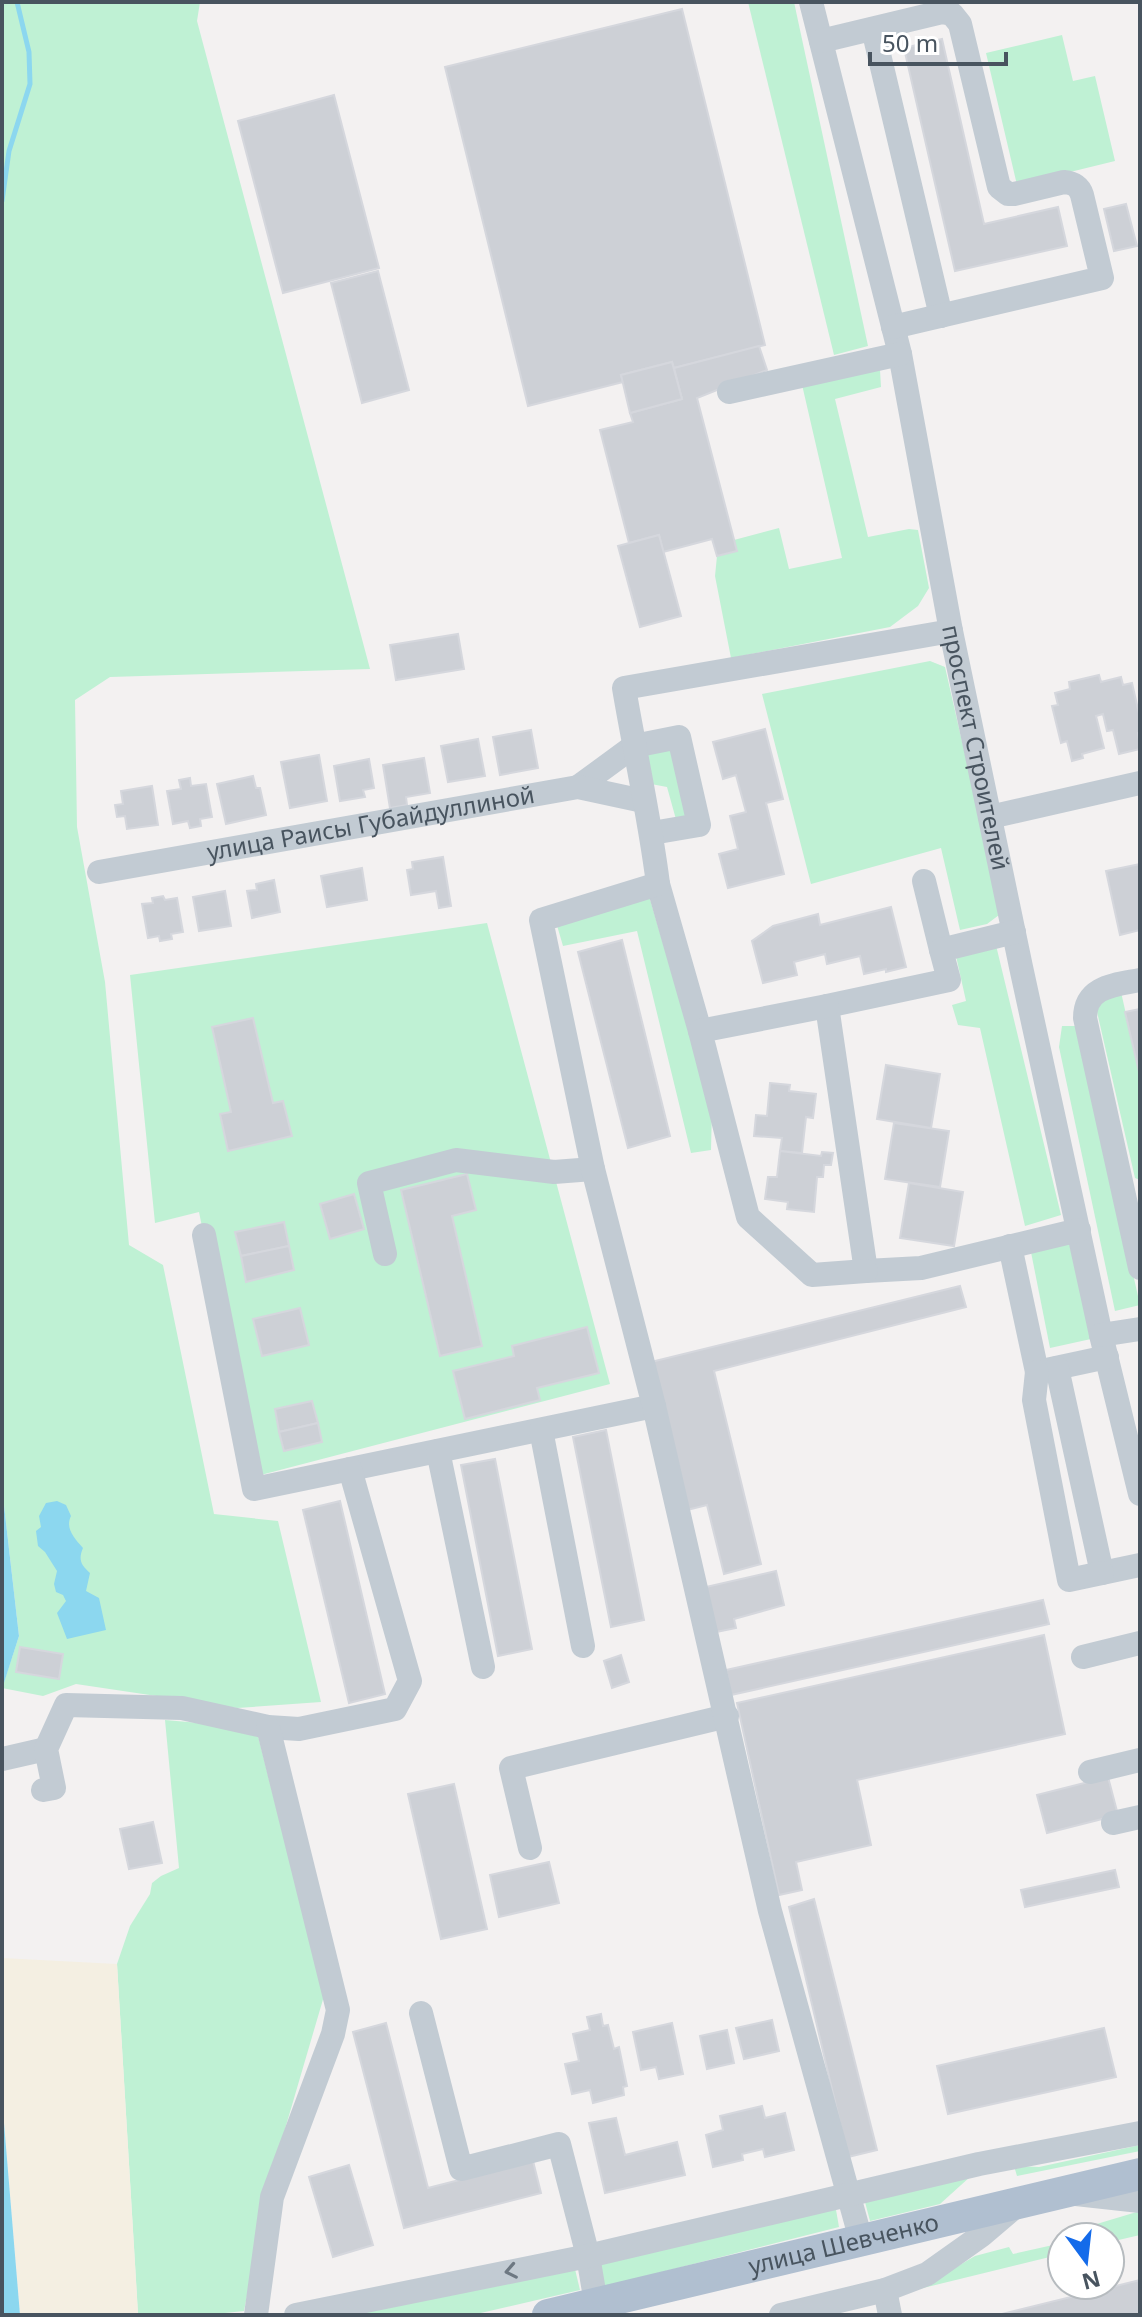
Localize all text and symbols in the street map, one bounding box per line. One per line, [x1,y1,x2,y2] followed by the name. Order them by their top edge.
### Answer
[870,16,1006,66] scale bar
[882,26,938,59] text: 50 m
[935,622,1018,873] street label: проспект Строителей
[204,777,537,868] street label: улица Раисы Губайдуллиной
[745,2205,942,2282] street label: улица Шевченко
[1046,2221,1126,2301] north arrow
[505,2262,518,2279] one-way arrow
[1079,2264,1104,2298] text: N

